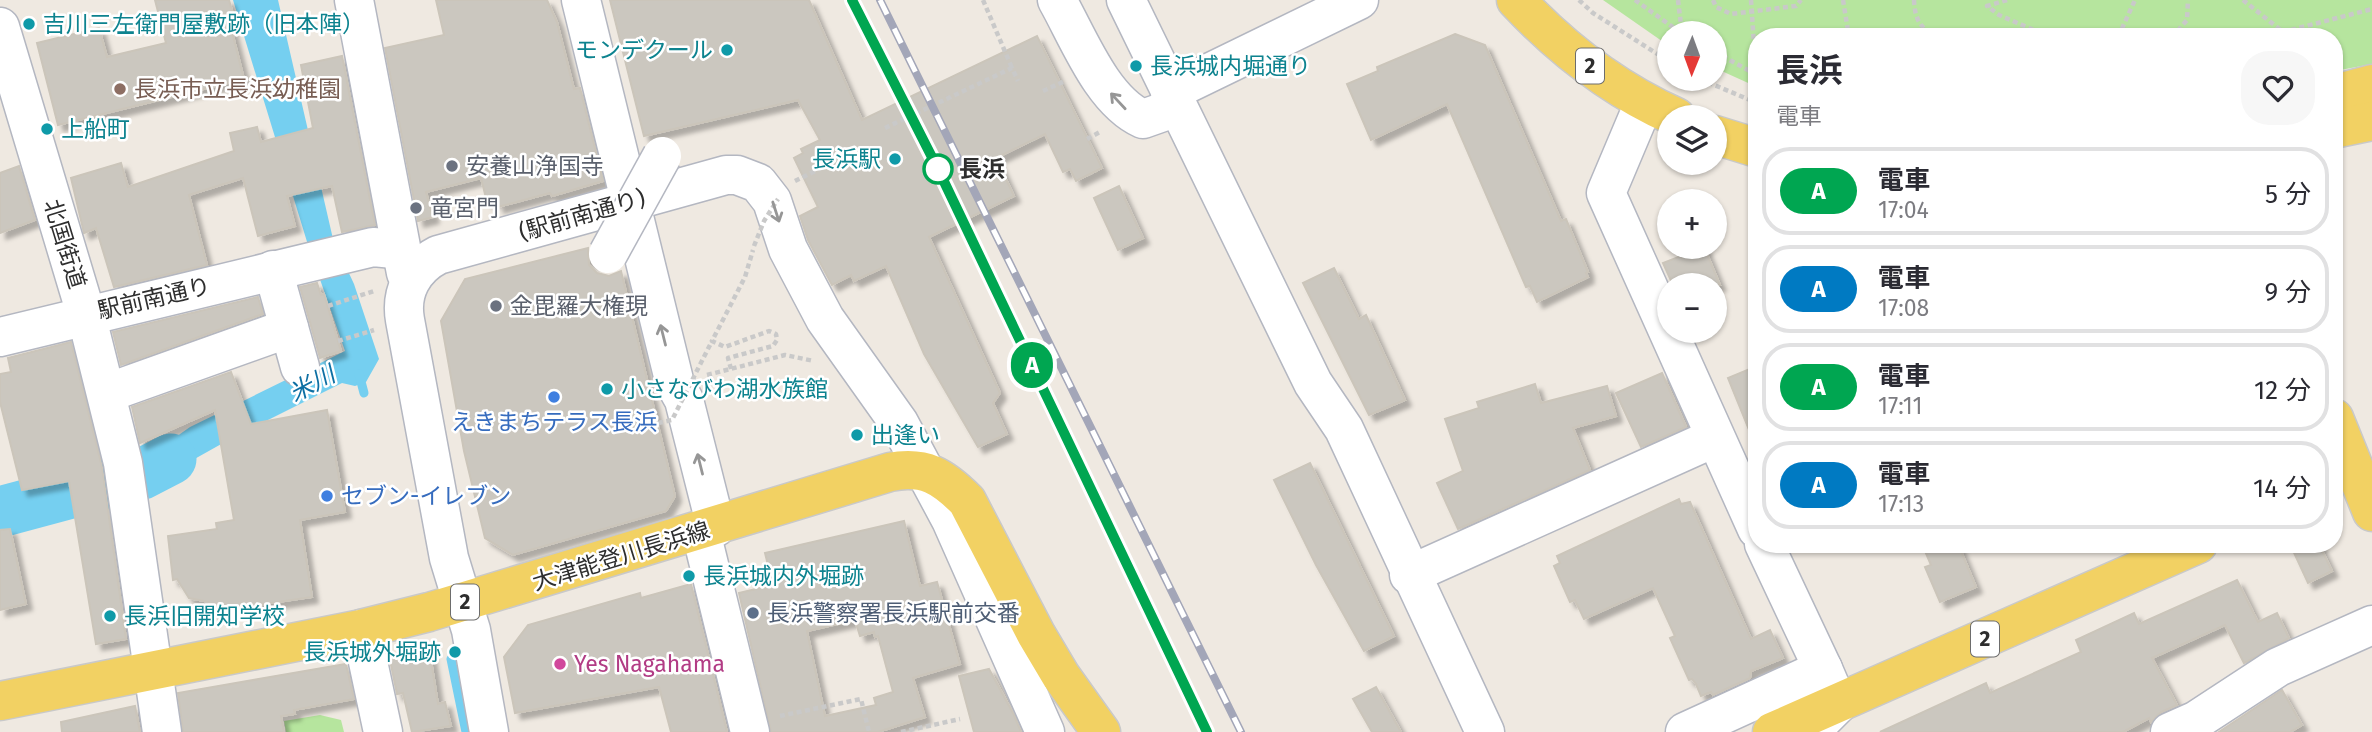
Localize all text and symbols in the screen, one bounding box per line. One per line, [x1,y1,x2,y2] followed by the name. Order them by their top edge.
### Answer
[43,10,365,38] place label: 吉川三左衛門屋敷跡（旧本陣）
[21,16,37,32] marker: 吉川三左衛門屋敷跡（旧本陣）
[1657,21,1727,91] north arrow
[1657,21,1727,343] map controls
[575,36,713,64] place label: モンデクール
[719,42,735,58] marker: モンデクール
[1576,48,1604,84] road number: 2
[1776,51,1842,91] text: 長浜
[2241,51,2315,125] button: heart
[1150,52,1311,80] place label: 長浜城内堀通り
[1128,58,1144,74] marker: 長浜城内堀通り
[134,75,341,103] place label: 長浜市立長浜幼稚園
[112,81,128,97] marker: 長浜市立長浜幼稚園
[1109,93,1126,110] one-way arrow
[1776,102,1822,130] text: 電車
[1657,105,1727,175] button: layers
[61,115,130,143] place label: 上船町
[39,121,55,137] marker: 上船町
[812,145,881,173] place label: 長浜駅
[887,151,903,167] marker: 長浜駅
[466,152,604,180] place label: 安養山浄国寺
[923,154,953,184] marker: 長浜
[959,155,1005,183] place label: 長浜
[444,158,460,174] marker: 安養山浄国寺
[1878,165,1930,196] text: 電車
[1811,177,1826,205] text: A
[2265,179,2311,210] text: 5 分
[516,184,648,246] street label: (駅前南通り)
[1657,189,1727,259] button: +
[430,194,499,222] place label: 竜宮門
[38,196,92,292] street label: 北国街道
[1878,196,1929,224] text: 17:04
[408,200,424,216] marker: 竜宮門
[770,201,783,223] one-way arrow
[1878,263,1930,294] text: 電車
[95,271,213,325] street label: 駅前南通り
[1657,273,1727,343] button: −
[1811,275,1826,303] text: A
[2264,277,2311,308] text: 9 分
[510,292,648,320] place label: 金毘羅大権現
[1878,294,1929,322] text: 17:08
[488,298,504,314] marker: 金毘羅大権現
[656,324,669,347] one-way arrow
[1009,342,1055,388] line badge: A
[1025,351,1039,379] text: A
[284,359,342,408] water label: 米川
[1878,361,1930,392] text: 電車
[1811,373,1826,401] text: A
[621,375,828,403] place label: 小さなびわ湖水族館
[2254,375,2311,406] text: 12 分
[599,381,615,397] marker: 小さなびわ湖水族館
[546,389,562,405] marker: えきまちテラス長浜
[1878,392,1922,420] text: 17:11
[451,408,657,436] place label: えきまちテラス長浜
[871,421,940,449] place label: 出逢い
[849,427,865,443] marker: 出逢い
[693,453,706,475] one-way arrow
[1878,459,1930,490] text: 電車
[1811,471,1826,499] text: A
[2253,473,2311,504] text: 14 分
[341,482,511,510] place label: セブン-イレブン
[319,488,335,504] marker: セブン-イレブン
[1878,490,1924,518] text: 17:13
[529,516,713,596] street label: 大津能登川長浜線
[703,562,864,590] place label: 長浜城内外堀跡
[681,568,697,584] marker: 長浜城内外堀跡
[451,584,479,620] road number: 2
[767,599,1020,627] place label: 長浜警察署長浜駅前交番
[124,602,285,630] place label: 長浜旧開知学校
[745,605,761,621] marker: 長浜警察署長浜駅前交番
[102,608,118,624] marker: 長浜旧開知学校
[1971,622,1999,656] road number: 2
[303,638,441,666] place label: 長浜城外堀跡
[447,644,463,660] marker: 長浜城外堀跡
[574,650,725,678] place label: Yes Nagahama
[552,656,568,672] marker: Yes Nagahama

